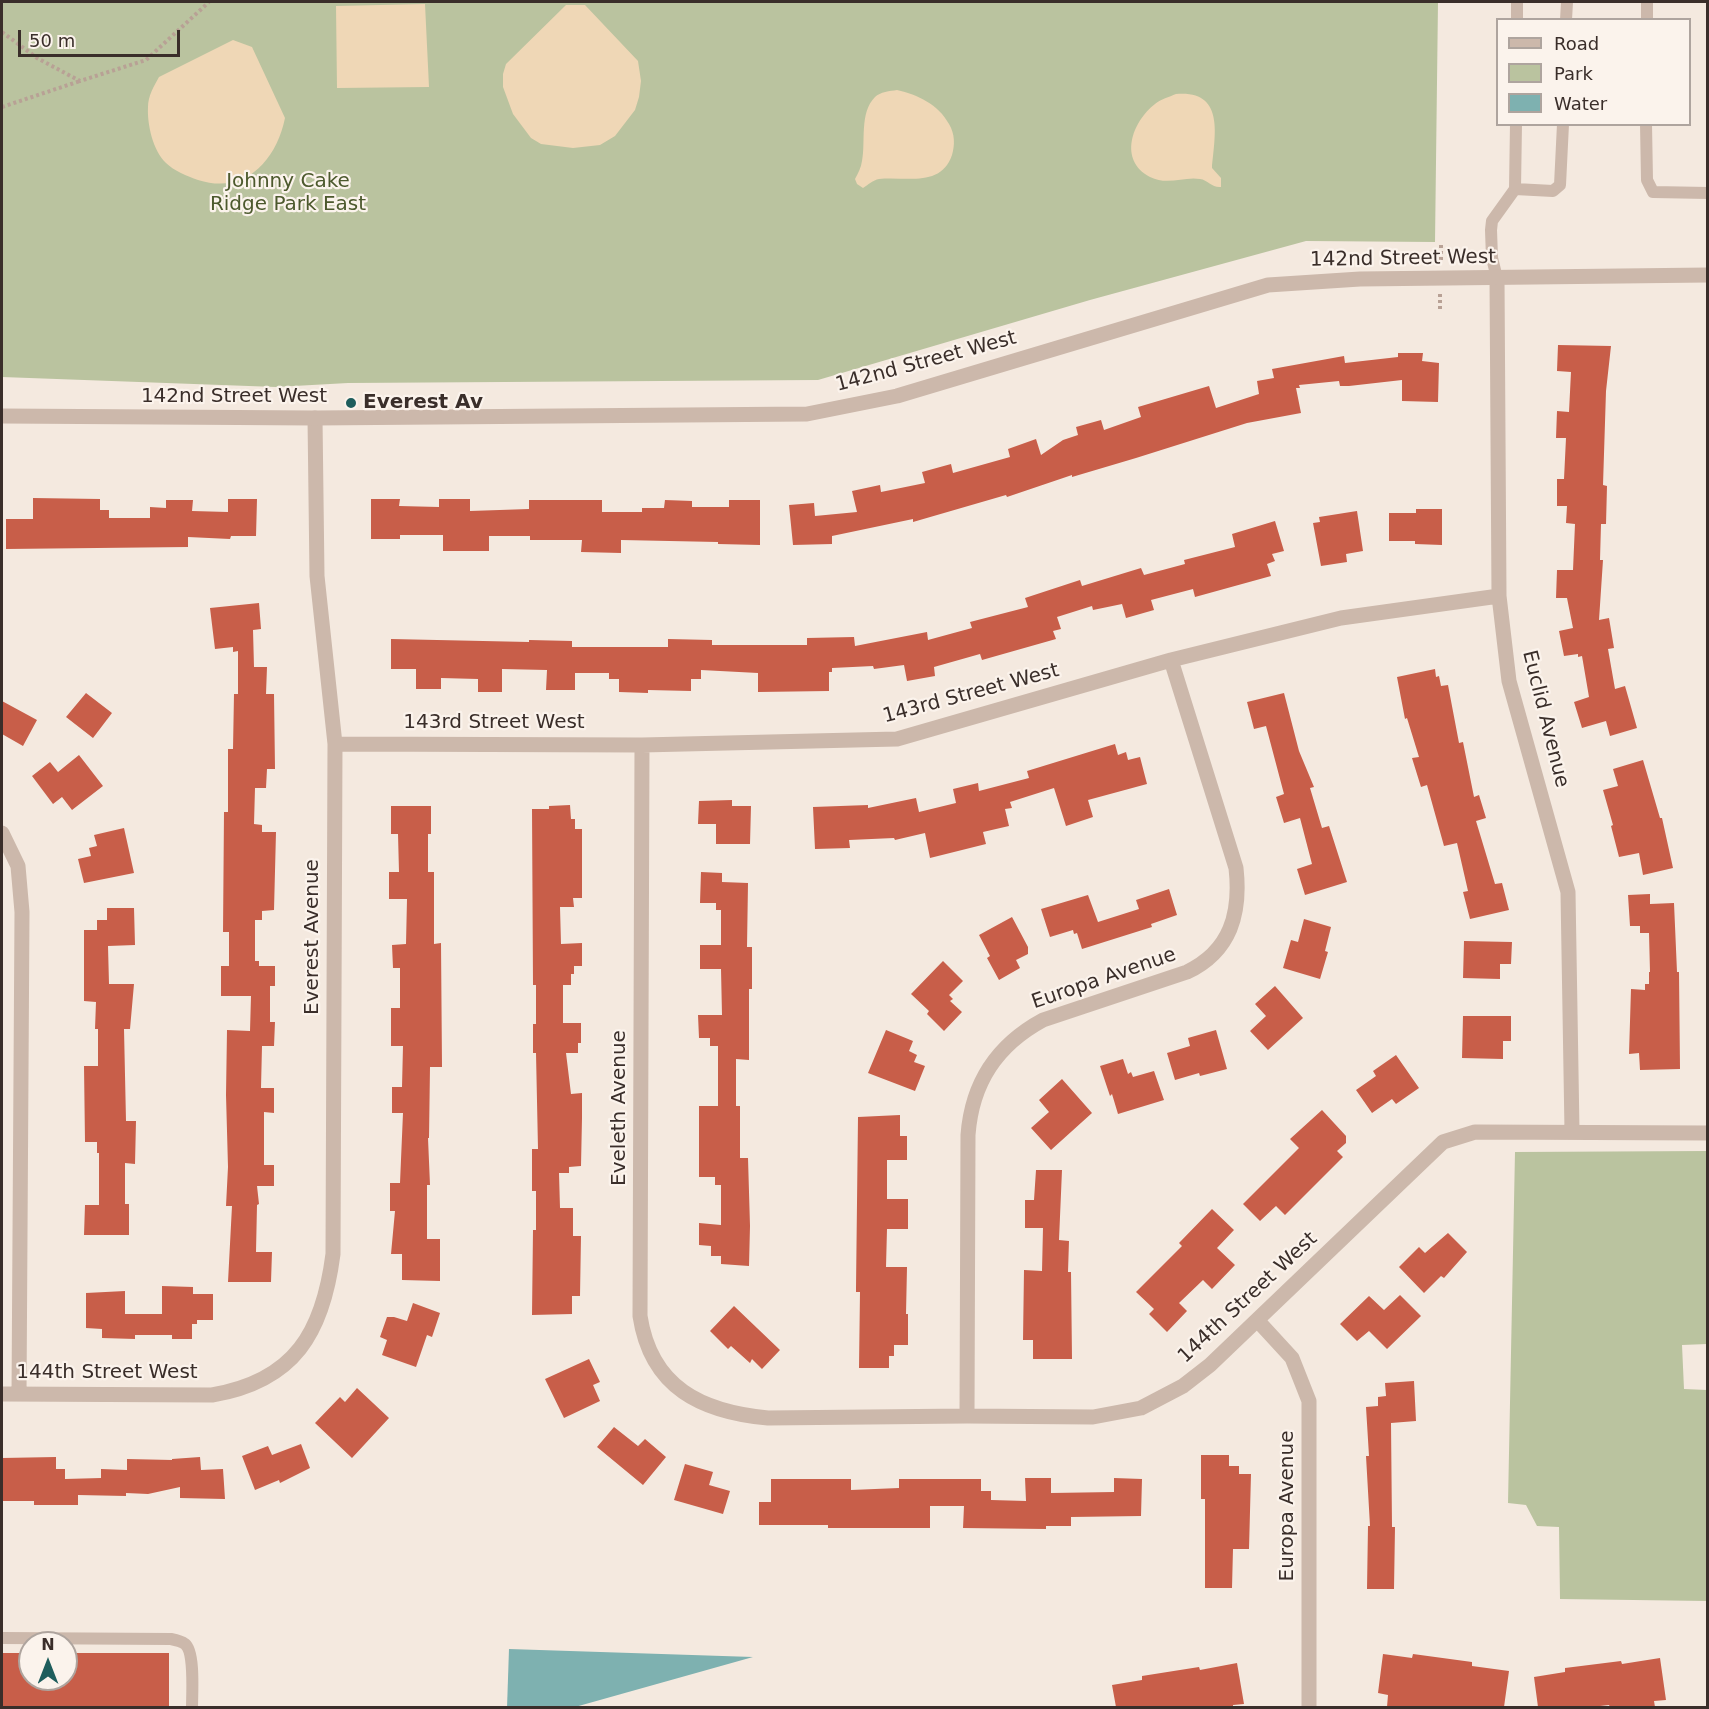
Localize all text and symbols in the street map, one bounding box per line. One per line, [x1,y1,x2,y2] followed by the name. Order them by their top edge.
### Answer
[21,18,183,56] scale bar
[1496,18,1691,126] legend
[29,30,75,51] text: 50 m
[1554,33,1599,54] text: Road
[1554,63,1593,84] text: Park
[1554,93,1607,114] text: Water
[210,170,366,217] park label: Johnny Cake Ridge Park East
[1310,245,1496,273] street label: 142nd Street West
[833,326,1019,398] street label: 142nd Street West
[141,385,327,409] street label: 142nd Street West
[363,391,483,415] place label: Everest Av
[344,396,358,410] marker: Everest Av
[1516,648,1574,790] street label: Euclid Avenue
[880,659,1062,729] street label: 143rd Street West
[403,711,585,735] street label: 143rd Street West
[301,859,325,1015] street label: Everest Avenue
[1029,943,1179,1015] street label: Europa Avenue
[608,1030,632,1186] street label: Eveleth Avenue
[1174,1227,1322,1369] street label: 144th Street West
[16,1361,198,1385] street label: 144th Street West
[1276,1431,1300,1581] street label: Europa Avenue
[18,1631,78,1691] north arrow
[41,1635,55,1654] text: N

